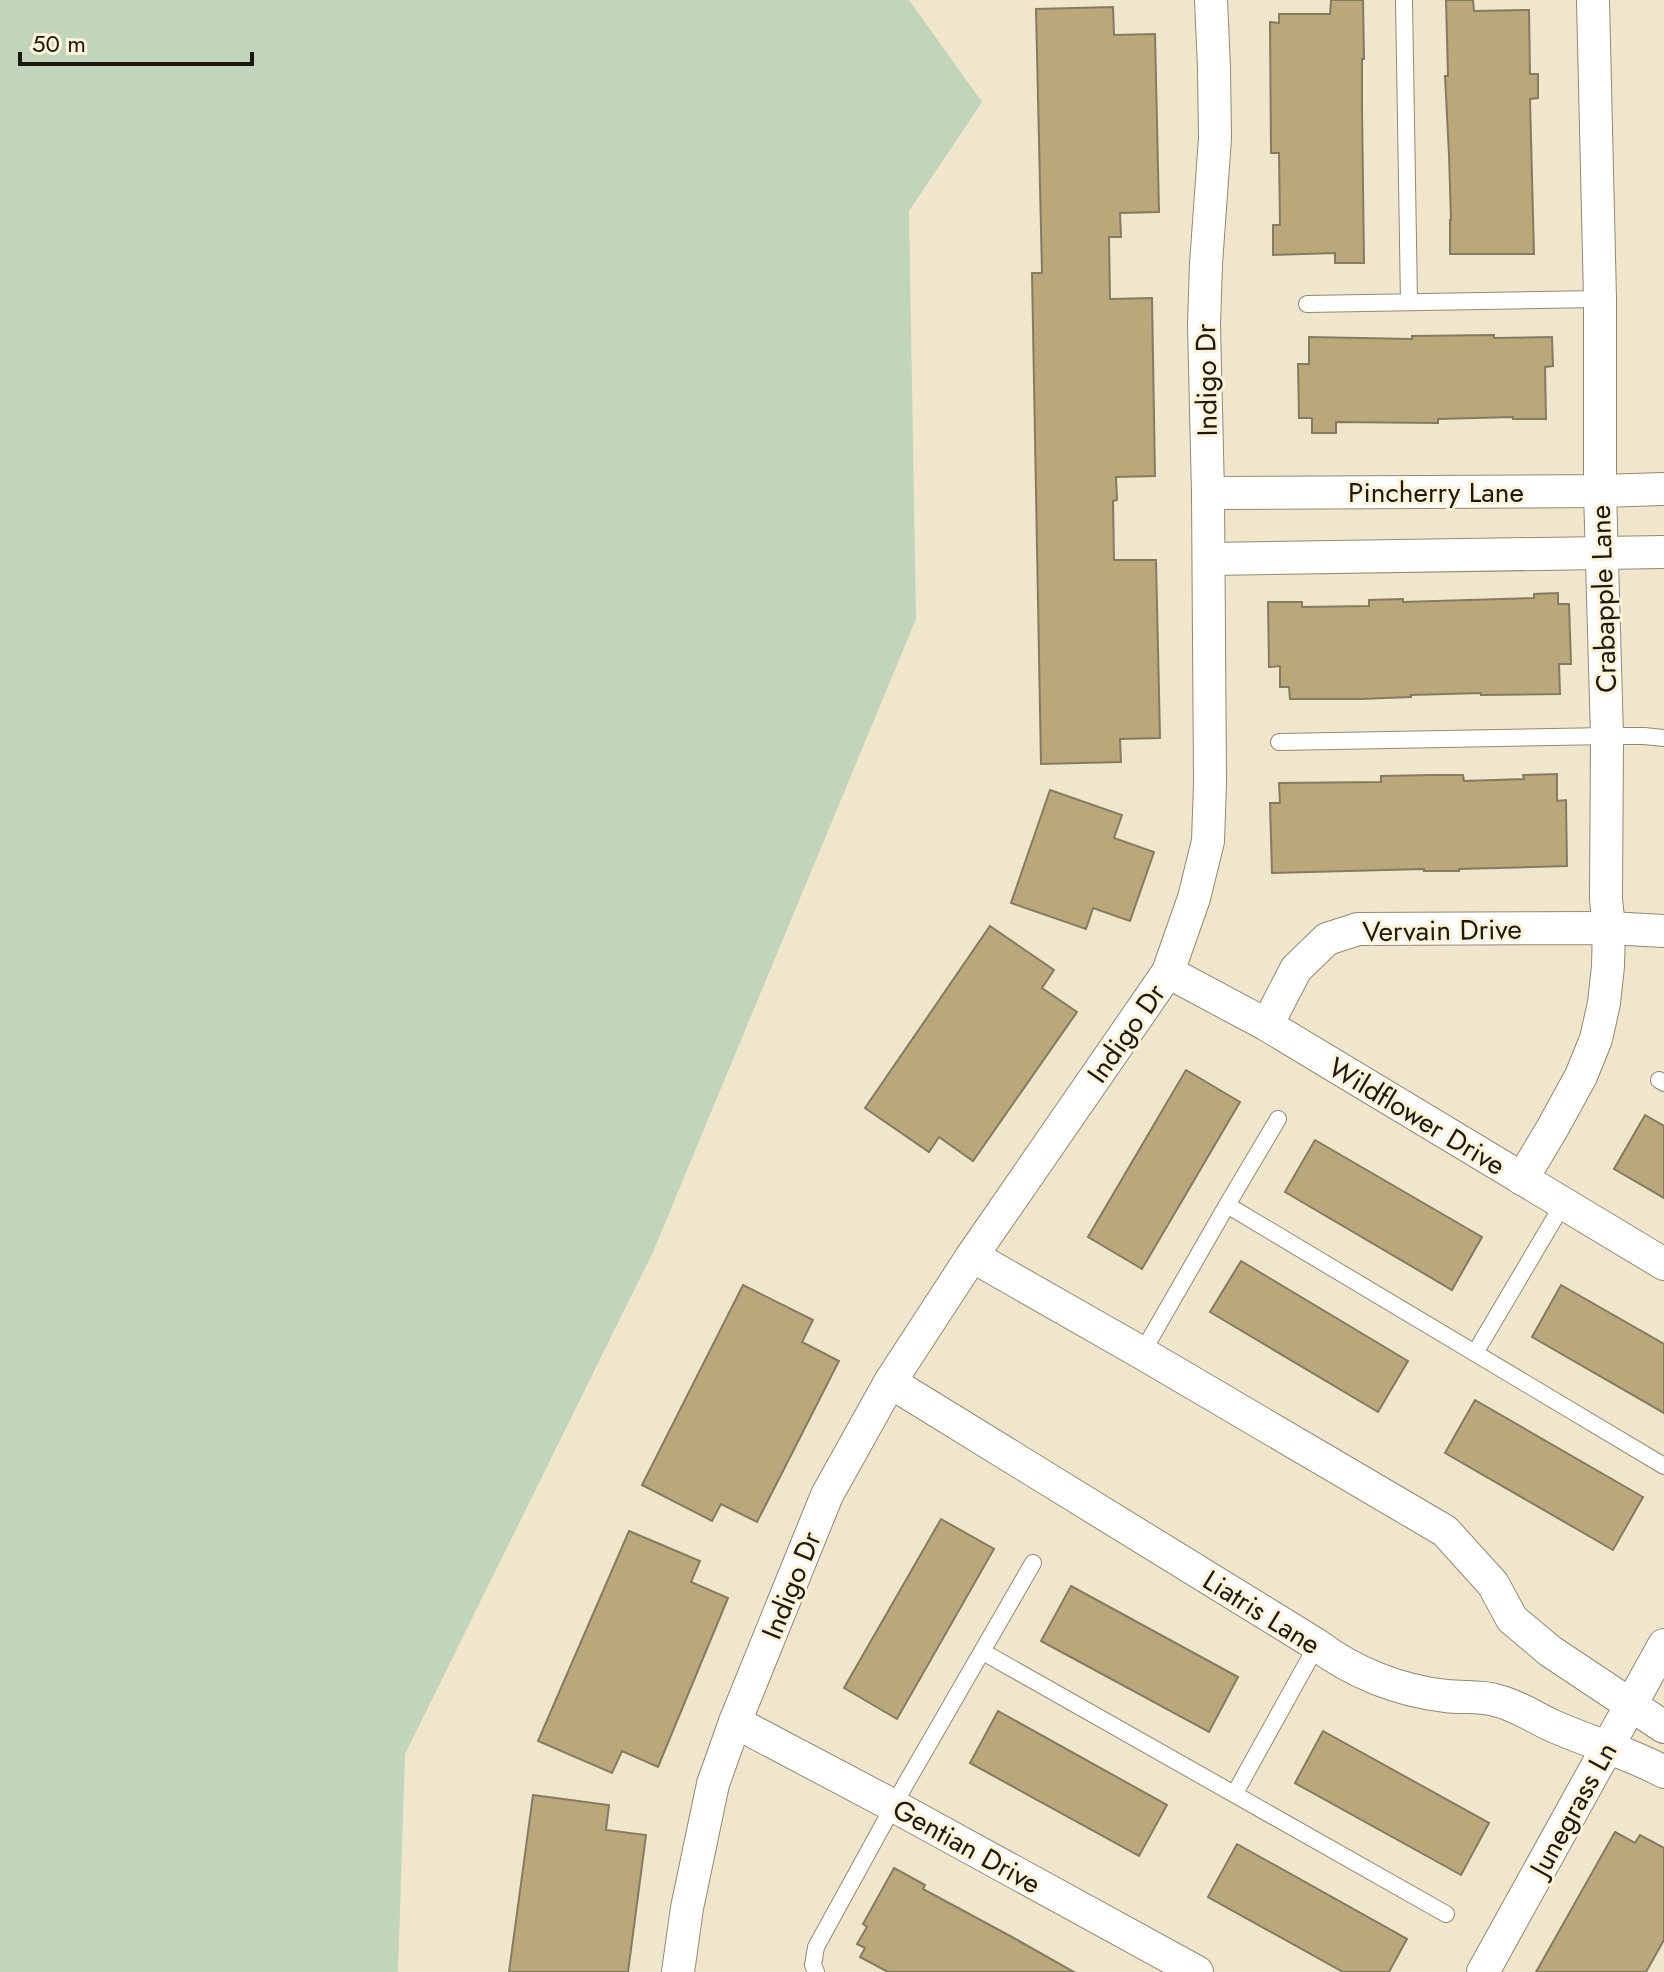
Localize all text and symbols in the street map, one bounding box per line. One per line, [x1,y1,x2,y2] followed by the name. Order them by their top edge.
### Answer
[20,16,252,66] scale bar
[32,26,86,61] text: 50 m
[1185,323,1228,437] street label: Indigo Dr
[1348,472,1524,513] street label: Pincherry Lane
[1580,504,1627,694] street label: Crabapple Lane
[1362,909,1522,952] street label: Vervain Drive
[1077,975,1176,1091] street label: Indigo Dr
[1320,1047,1513,1186] street label: Wildflower Drive
[751,1525,832,1645] street label: Indigo Dr
[1195,1560,1328,1665] street label: Liatris Lane
[1518,1735,1627,1887] street label: Junegrass Ln
[885,1789,1048,1904] street label: Gentian Drive

